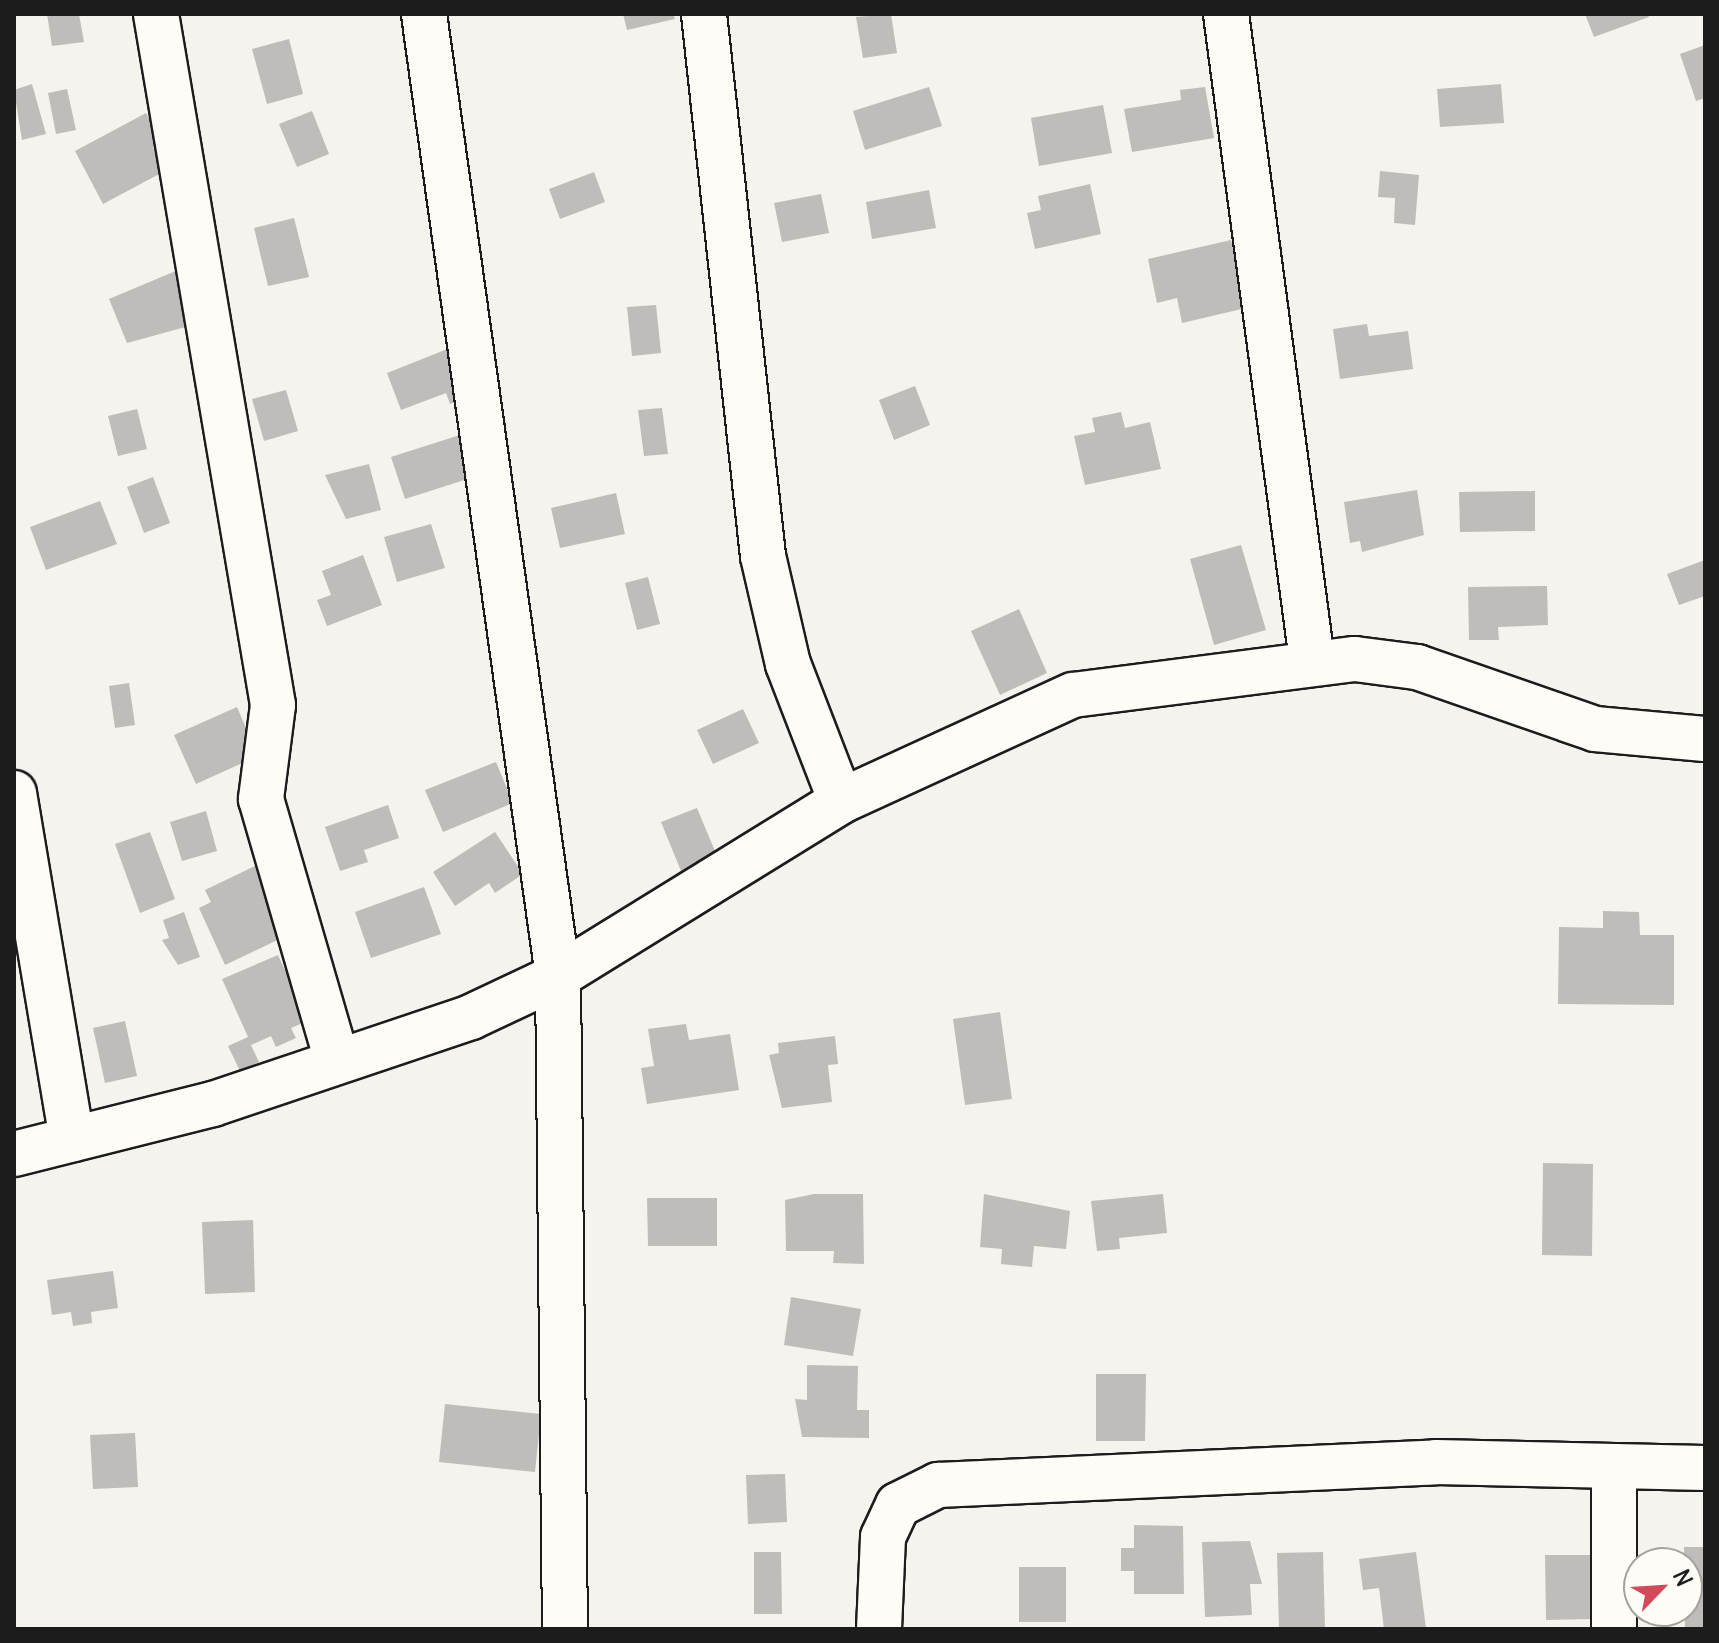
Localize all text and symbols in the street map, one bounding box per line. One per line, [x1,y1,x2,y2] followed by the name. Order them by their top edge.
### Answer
[1623,1547,1703,1627] north arrow
[1667,1565,1699,1591] text: N

